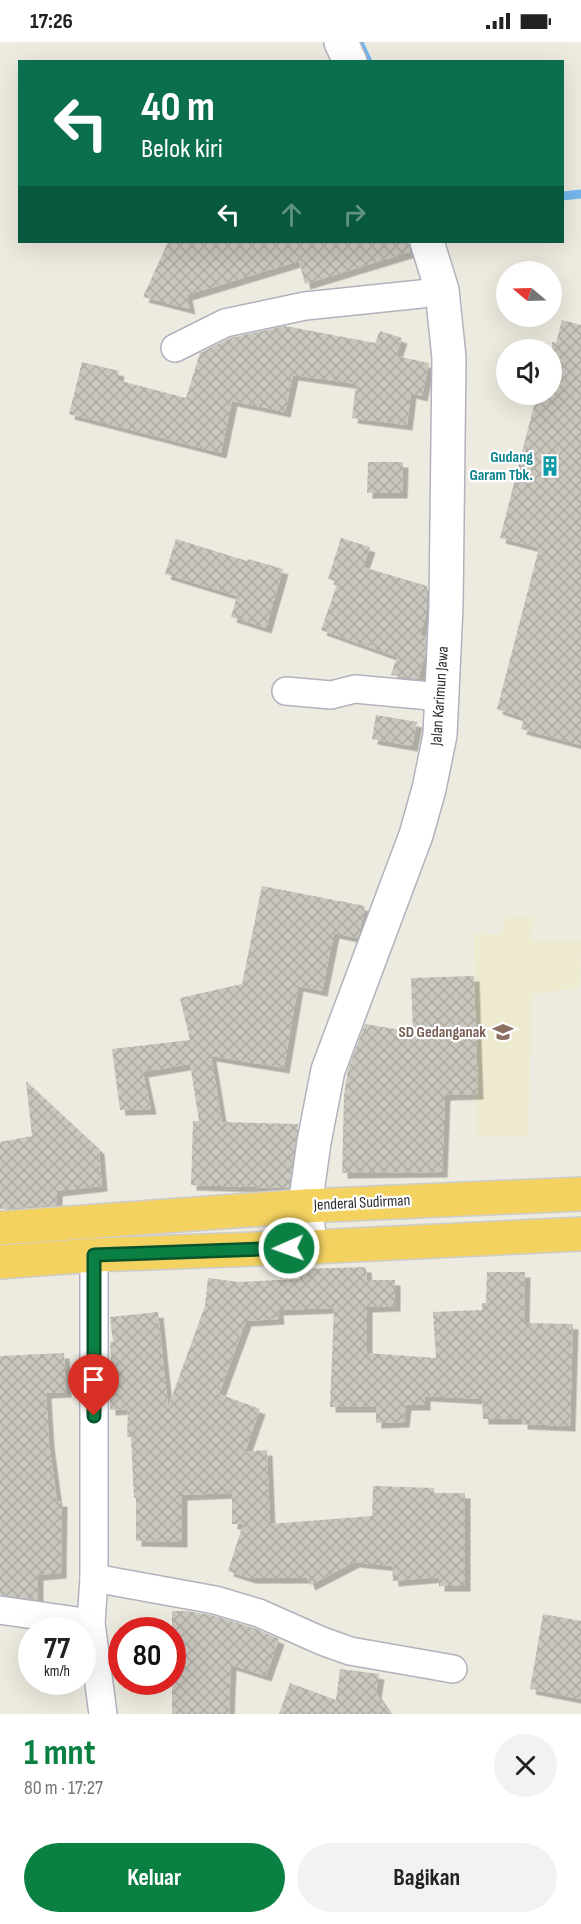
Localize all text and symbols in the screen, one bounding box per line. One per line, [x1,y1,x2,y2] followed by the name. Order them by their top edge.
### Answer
[30,8,73,35] text: 17:26
[141,82,215,133] text: 40 m
[42,84,120,162] icon: left
[141,133,223,165] text: Belok kiri
[212,198,245,231] icon: left
[275,198,308,231] icon: ahead
[338,198,371,231] icon: right
[496,261,562,327] north arrow
[496,261,562,405] map controls
[496,339,562,405] button: sound
[469,448,533,485] place label: Gudang Garam Tbk.
[538,454,562,478] building icon: Gudang Garam Tbk.
[427,646,453,747] street label: Jalan Karimun Jawa
[491,1020,515,1044] school or university icon: SD Gedanganak
[399,1023,486,1042] place label: SD Gedanganak
[312,1191,411,1215] street label: Jenderal Sudirman
[257,1216,321,1280] position arrow
[68,1354,119,1416] pin
[77,1363,110,1396] icon: arrive
[108,1617,186,1695] speed limit sign: 80
[44,1631,70,1667] text: 77
[44,1662,70,1681] text: km/h
[24,1732,96,1775] text: 1 mnt
[494,1734,557,1797] button: close
[24,1776,103,1800] text: 80 m · 17:27
[24,1843,285,1912] button: Keluar
[297,1843,557,1912] button: Bagikan

